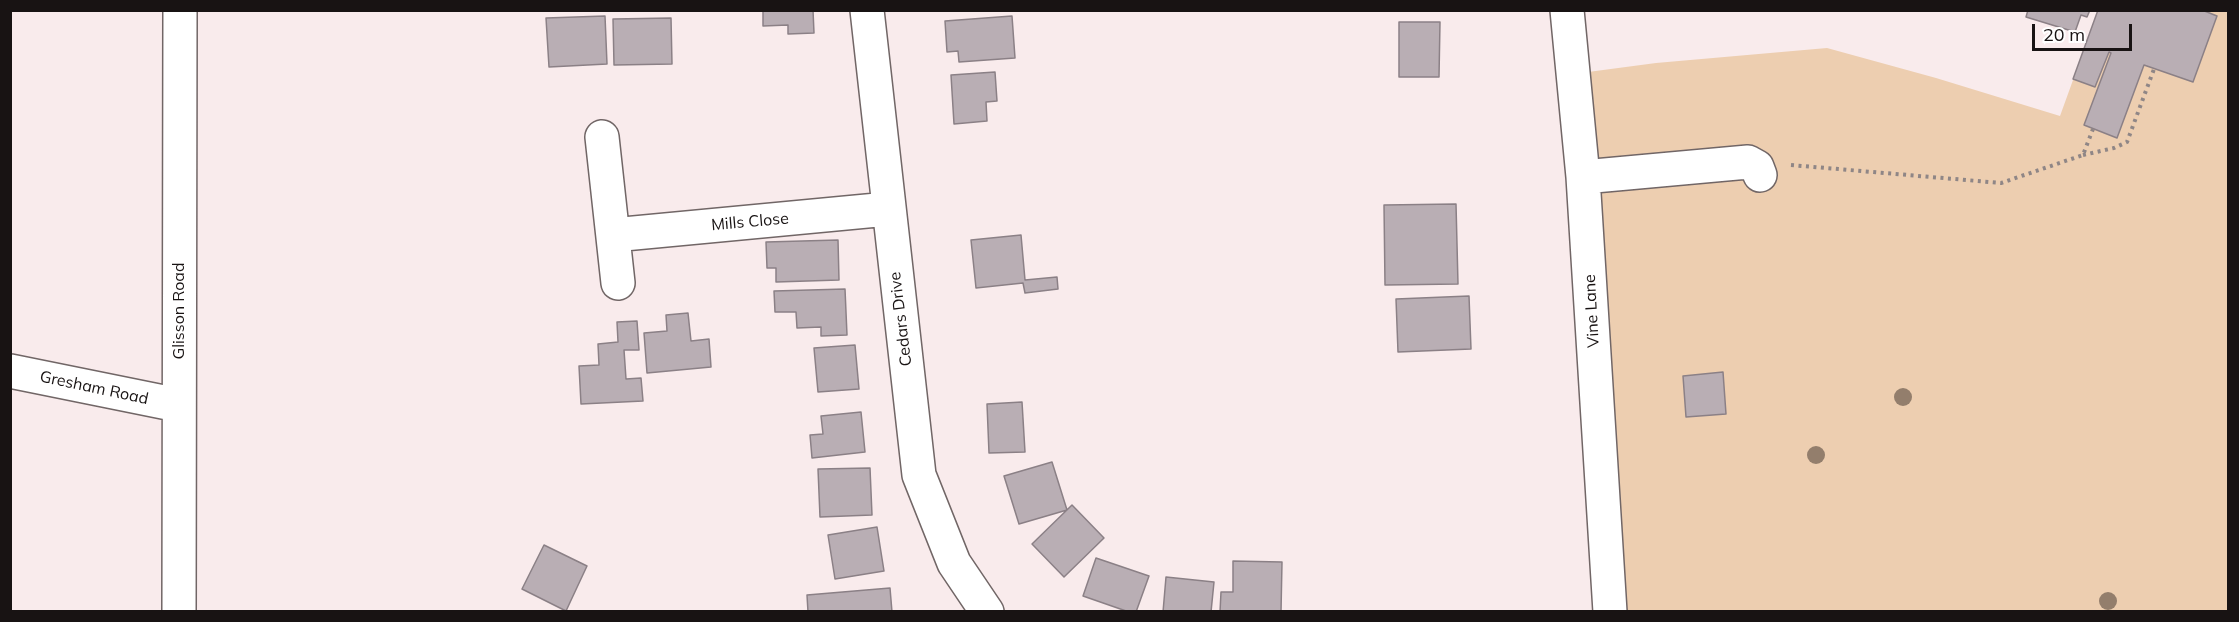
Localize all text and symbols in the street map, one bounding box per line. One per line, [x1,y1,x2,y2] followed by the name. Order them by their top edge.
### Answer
[2035,12,2136,50] scale bar
[2043,23,2085,46] text: 20 m
[710,209,790,235] street label: Mills Close
[169,262,189,360] street label: Glisson Road
[886,271,916,367] street label: Cedars Drive
[1580,274,1604,348] street label: Vine Lane
[38,367,150,409] street label: Gresham Road

